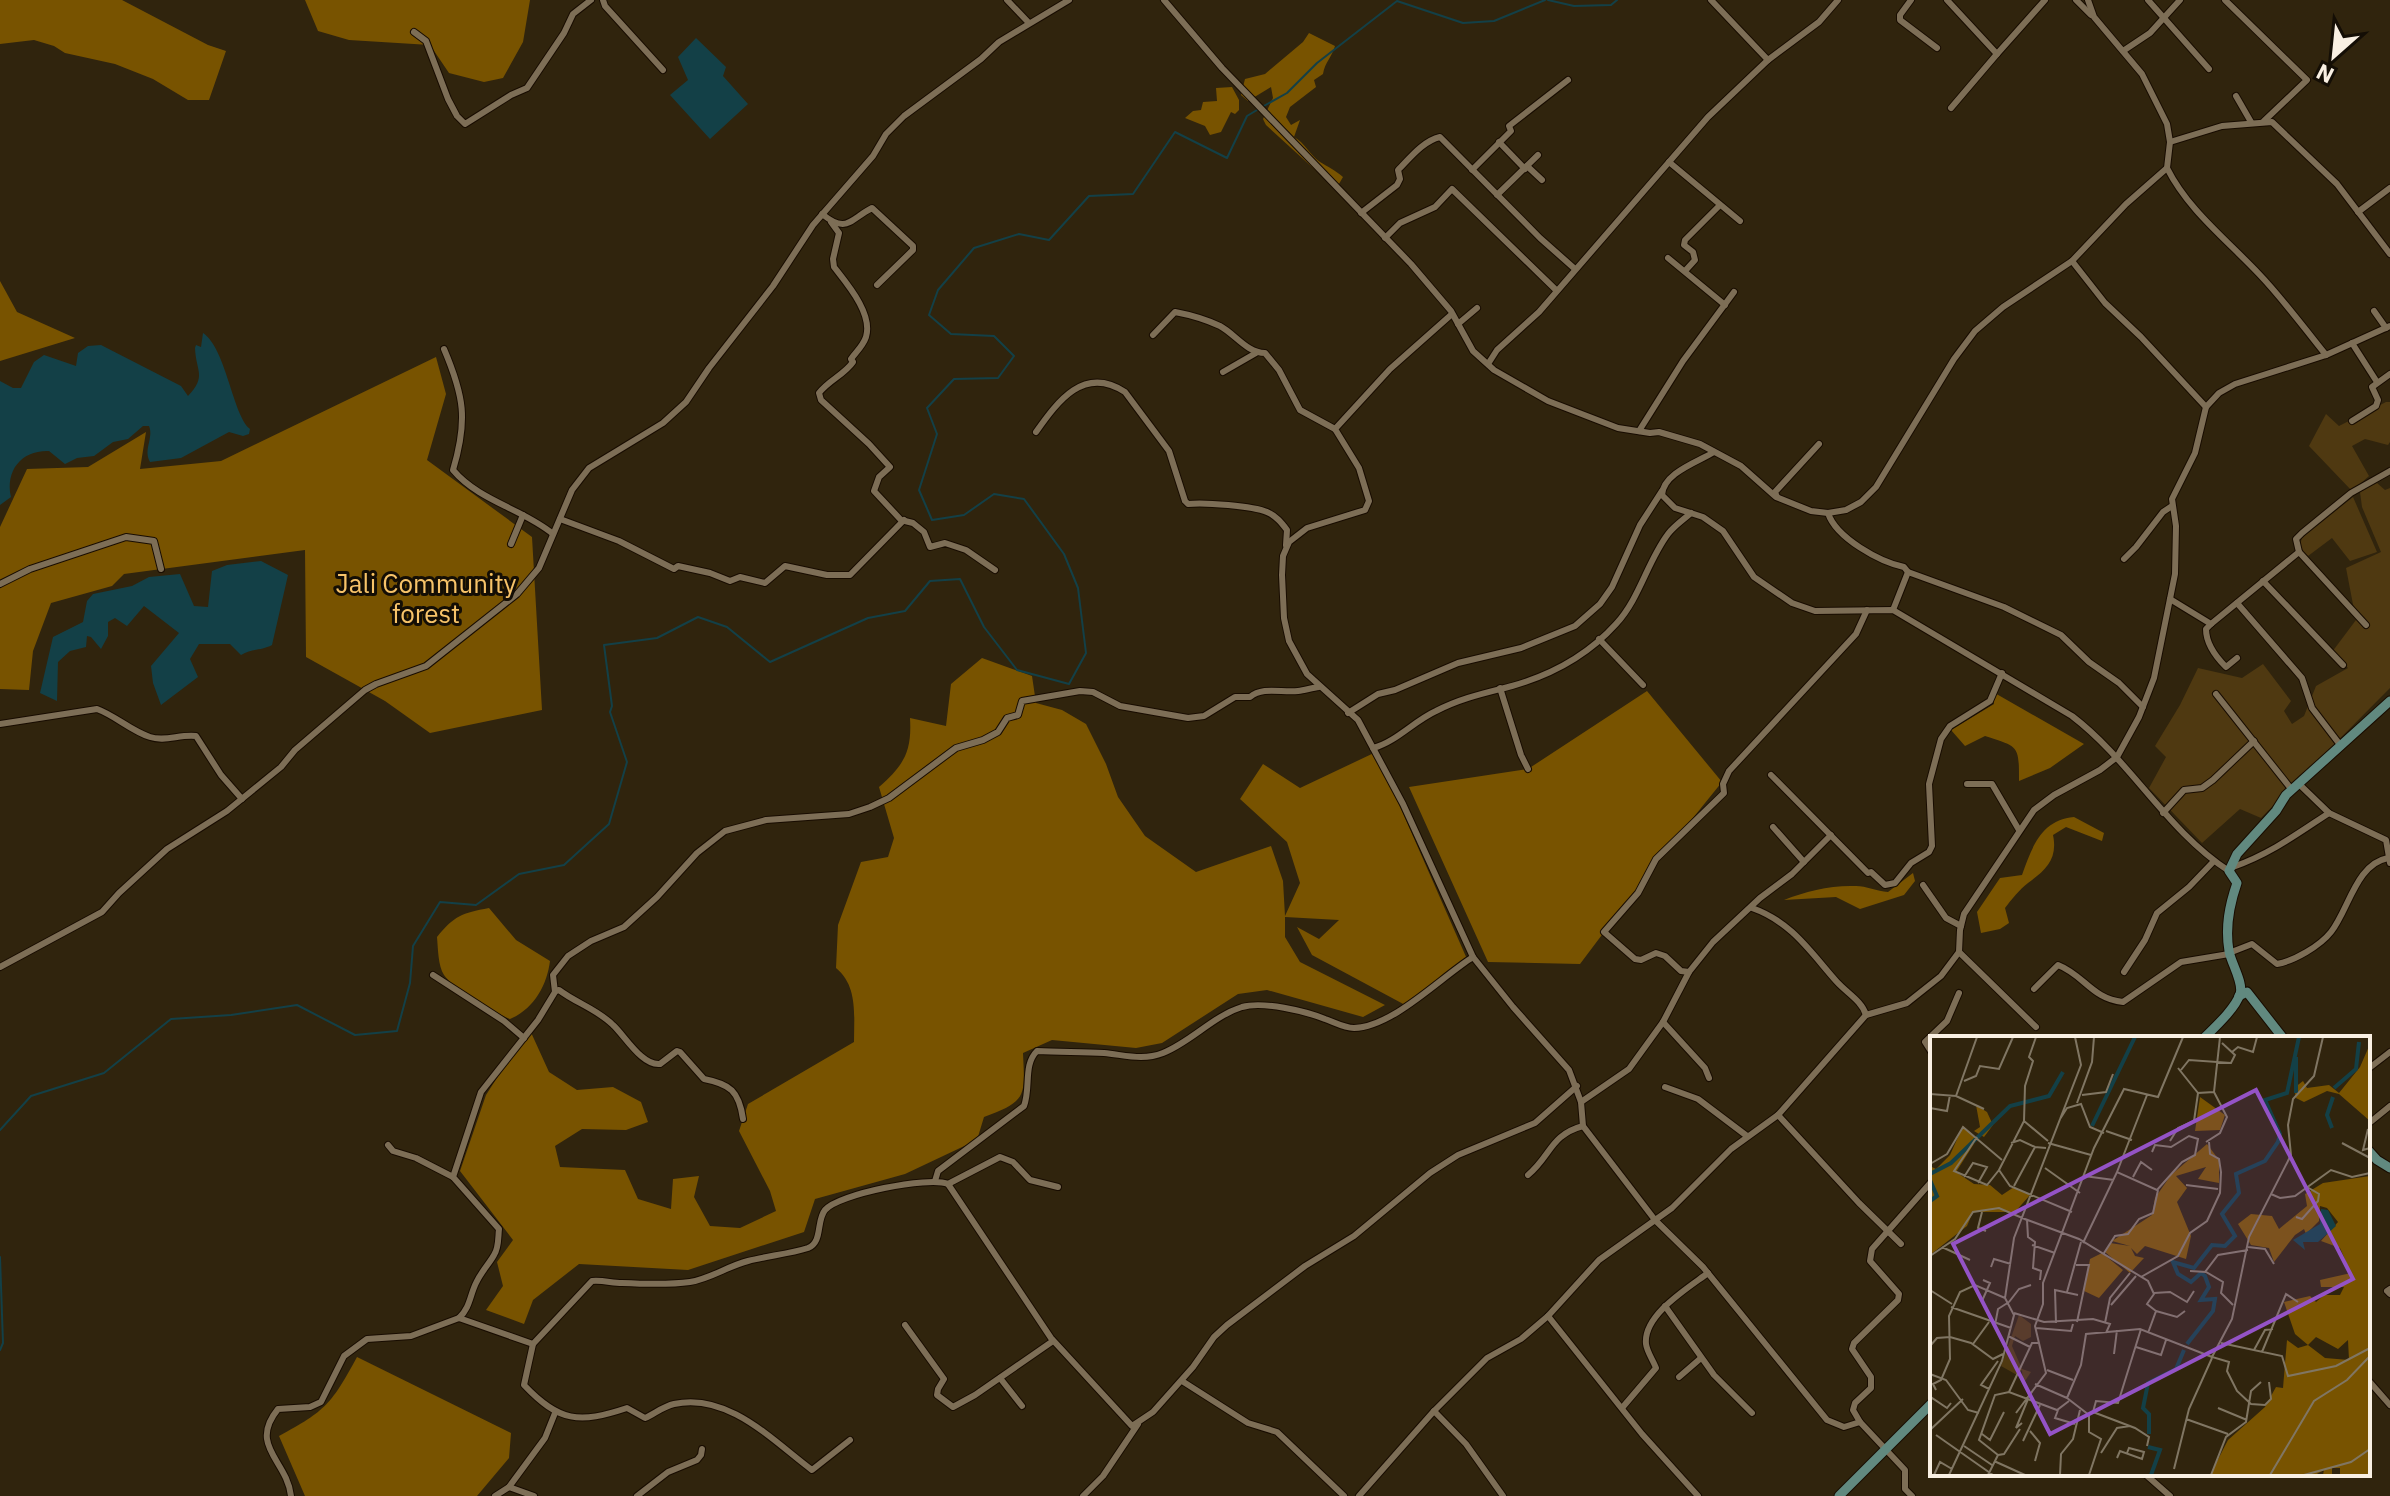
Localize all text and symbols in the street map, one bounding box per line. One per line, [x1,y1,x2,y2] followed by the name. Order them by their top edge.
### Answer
[2294,16,2374,96] north arrow
[2311,58,2338,91] text: N
[335,566,517,630] park label: Jali Community forest
[1930,1036,2370,1476] inset map

